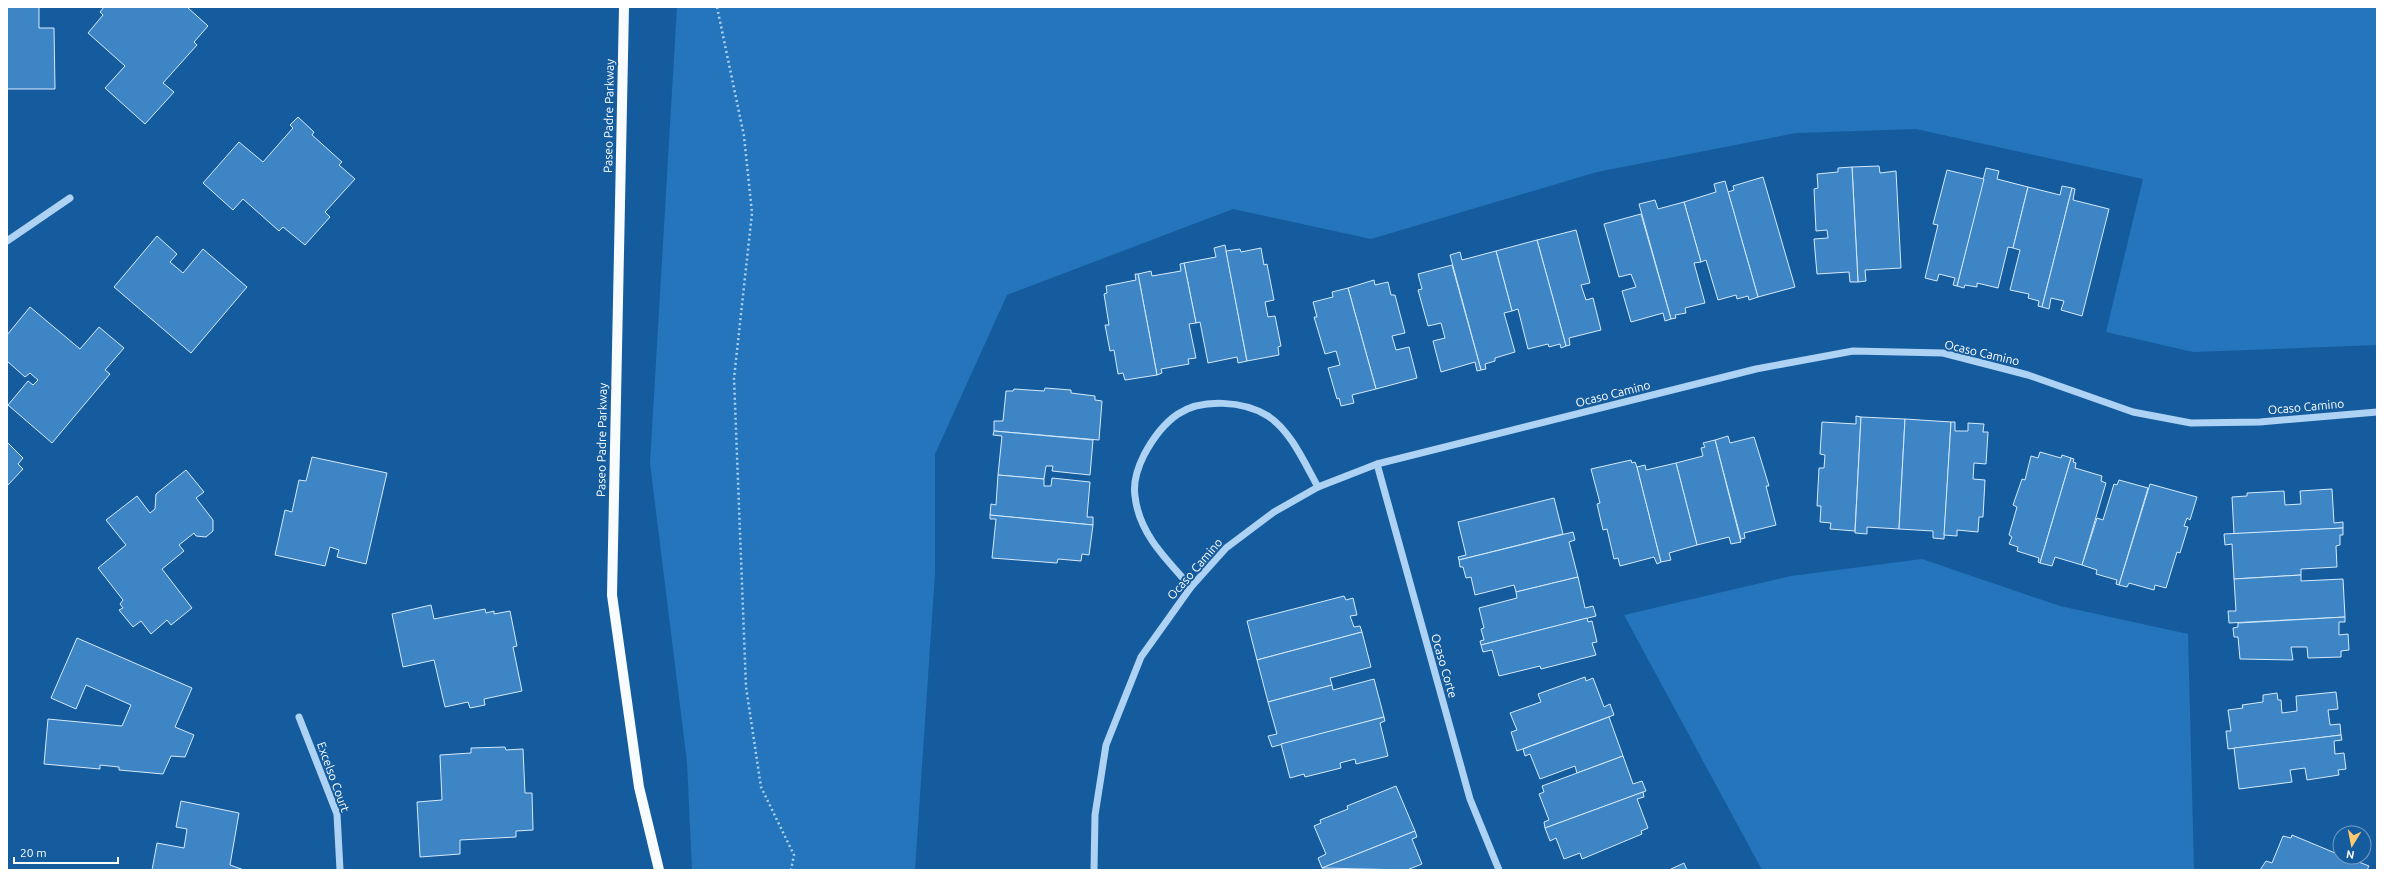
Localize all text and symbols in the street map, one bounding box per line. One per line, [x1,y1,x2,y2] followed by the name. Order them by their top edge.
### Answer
[601,59,616,173] street label: Paseo Padre Parkway
[1943,338,2021,367] street label: Ocaso Camino
[1574,378,1652,409] street label: Ocaso Camino
[594,383,609,497] street label: Paseo Padre Parkway
[2267,397,2345,416] street label: Ocaso Camino
[1165,535,1225,602] street label: Ocaso Camino
[1429,632,1460,699] street label: Ocaso Corte
[315,740,352,814] street label: Excelso Court
[2332,825,2372,865] north arrow
[14,839,118,865] scale bar
[20,846,47,859] text: 20 m
[2345,848,2355,861] text: N

